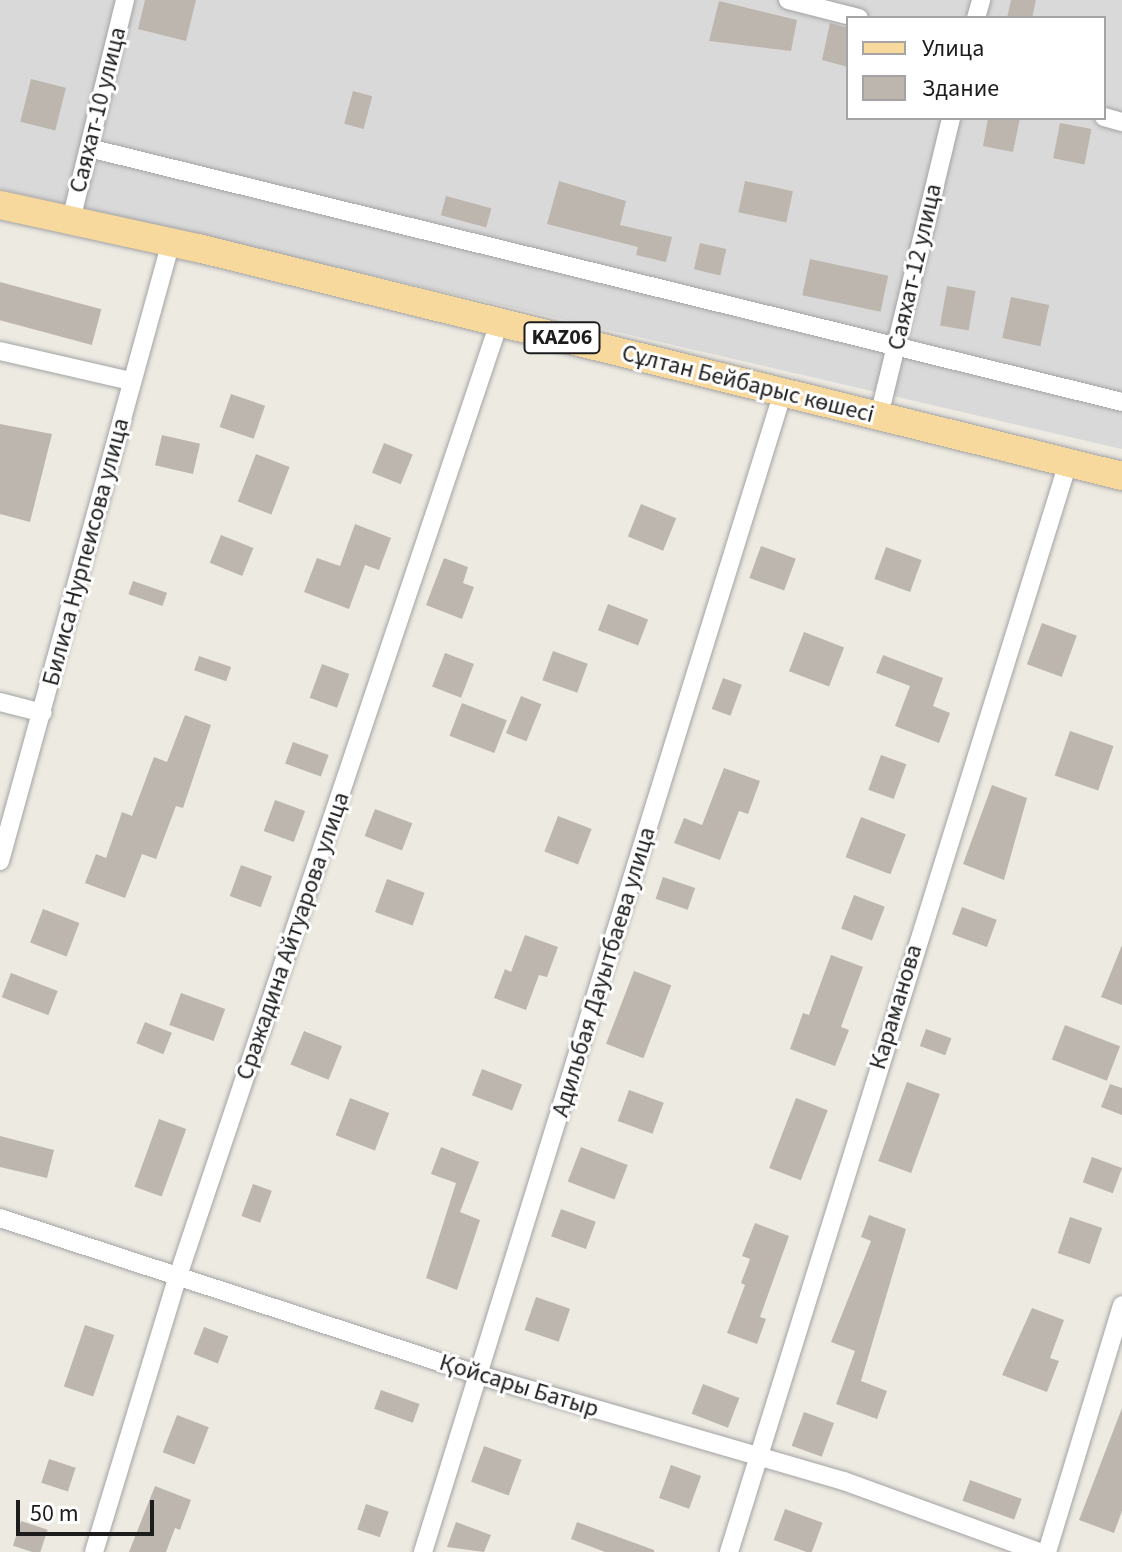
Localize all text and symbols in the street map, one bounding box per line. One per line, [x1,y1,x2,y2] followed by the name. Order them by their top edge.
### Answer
[846,16,1106,120] legend
[63,24,133,196] street label: Саяхат-10 улица
[922,31,984,66] text: Улица
[922,71,999,106] text: Здание
[882,181,948,353] street label: Саяхат-12 улица
[522,320,602,356] road number: KAZ06
[619,339,877,429] street label: Сұлтан Бейбарыс көшесі
[36,415,136,689] street label: Билиса Нурпеисова улица
[230,788,356,1084] street label: Сражадина Айтуарова улица
[546,824,662,1120] street label: Адильбая Дауытбаева улица
[863,941,929,1073] street label: Караманова
[436,1348,602,1424] street label: Қойсары Батыр
[20,1484,158,1534] scale bar
[30,1496,79,1531] text: 50 m

